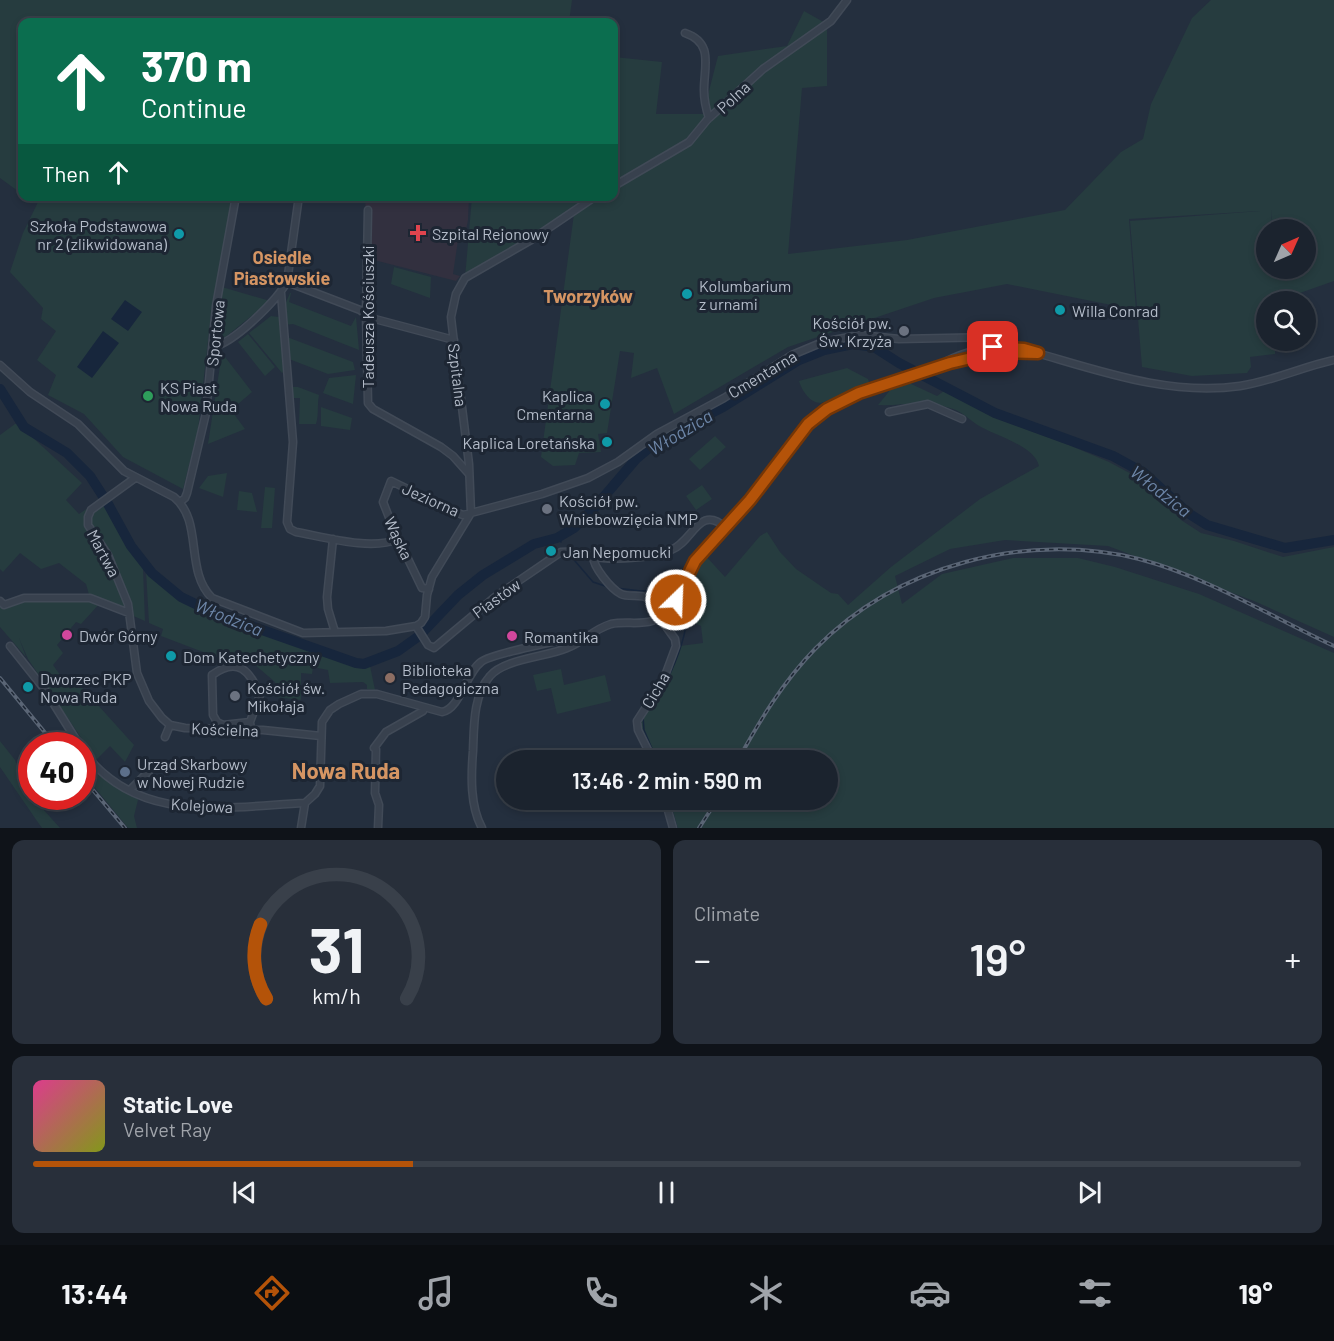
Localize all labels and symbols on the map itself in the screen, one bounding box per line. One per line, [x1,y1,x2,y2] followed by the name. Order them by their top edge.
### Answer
[712,77,754,117] street label: Polna
[30,216,168,253] place label: Szkoła Podstawowa nr 2 (zlikwidowana)
[1256,219,1316,279] north arrow
[409,224,427,242] marker: Szpital Rejonowy
[432,224,550,243] place label: Szpital Rejonowy
[172,227,186,241] marker: Szkoła Podstawowa nr 2 (zlikwidowana)
[234,246,330,289] district label: Osiedle Piastowskie
[358,246,377,388] street label: Tadeusza Kościuszki
[699,276,791,313] place label: Kolumbarium z urnami
[543,285,633,307] district label: Tworzyków
[680,287,694,301] marker: Kolumbarium z urnami
[202,299,228,367] street label: Sportowa
[1072,301,1159,320] place label: Willa Conrad
[1053,303,1067,317] marker: Willa Conrad
[812,313,892,350] place label: Kościół pw. Św. Krzyża
[967,321,1018,372] pin
[897,324,911,338] marker: Kościół pw. Św. Krzyża
[445,342,471,408] street label: Szpitalna
[724,346,800,402] street label: Cmentarna
[160,378,237,415] place label: KS Piast Nowa Ruda
[516,386,593,423] place label: Kaplica Cmentarna
[141,389,155,403] marker: KS Piast Nowa Ruda
[598,397,612,411] marker: Kaplica Cmentarna
[644,404,716,460] water label: Włodzica
[462,433,595,452] place label: Kaplica Loretańska
[600,435,614,449] marker: Kaplica Loretańska
[1126,460,1196,522] water label: Włodzica
[400,478,462,520] street label: Jeziorna
[559,491,698,528] place label: Kościół pw. Wniebowzięcia NMP
[540,502,554,516] marker: Kościół pw. Wniebowzięcia NMP
[381,514,417,562] street label: Wąska
[84,526,124,580] street label: Martwa
[563,542,671,561] place label: Jan Nepomucki
[544,544,558,558] marker: Jan Nepomucki
[644,568,708,632] position arrow
[468,574,524,622] street label: Piastów
[192,593,266,641] water label: Włodzica
[79,626,158,645] place label: Dwór Górny
[524,627,598,646] place label: Romantika
[60,628,74,642] marker: Dwór Górny
[505,629,519,643] marker: Romantika
[183,647,320,666] place label: Dom Katechetyczny
[164,649,178,663] marker: Dom Katechetyczny
[402,660,499,697] place label: Biblioteka Pedagogiczna
[637,668,673,712] street label: Cicha
[40,669,132,706] place label: Dworzec PKP Nowa Ruda
[383,671,397,685] marker: Biblioteka Pedagogiczna
[247,678,325,715] place label: Kościół św. Mikołaja
[21,680,35,694] marker: Dworzec PKP Nowa Ruda
[228,689,242,703] marker: Kościół św. Mikołaja
[191,718,259,740] street label: Kościelna
[18,732,96,810] speed limit sign: 40
[137,754,248,791] place label: Urząd Skarbowy w Nowej Rudzie
[292,757,400,783] district label: Nowa Ruda
[118,765,132,779] marker: Urząd Skarbowy w Nowej Rudzie
[170,794,234,816] street label: Kolejowa

